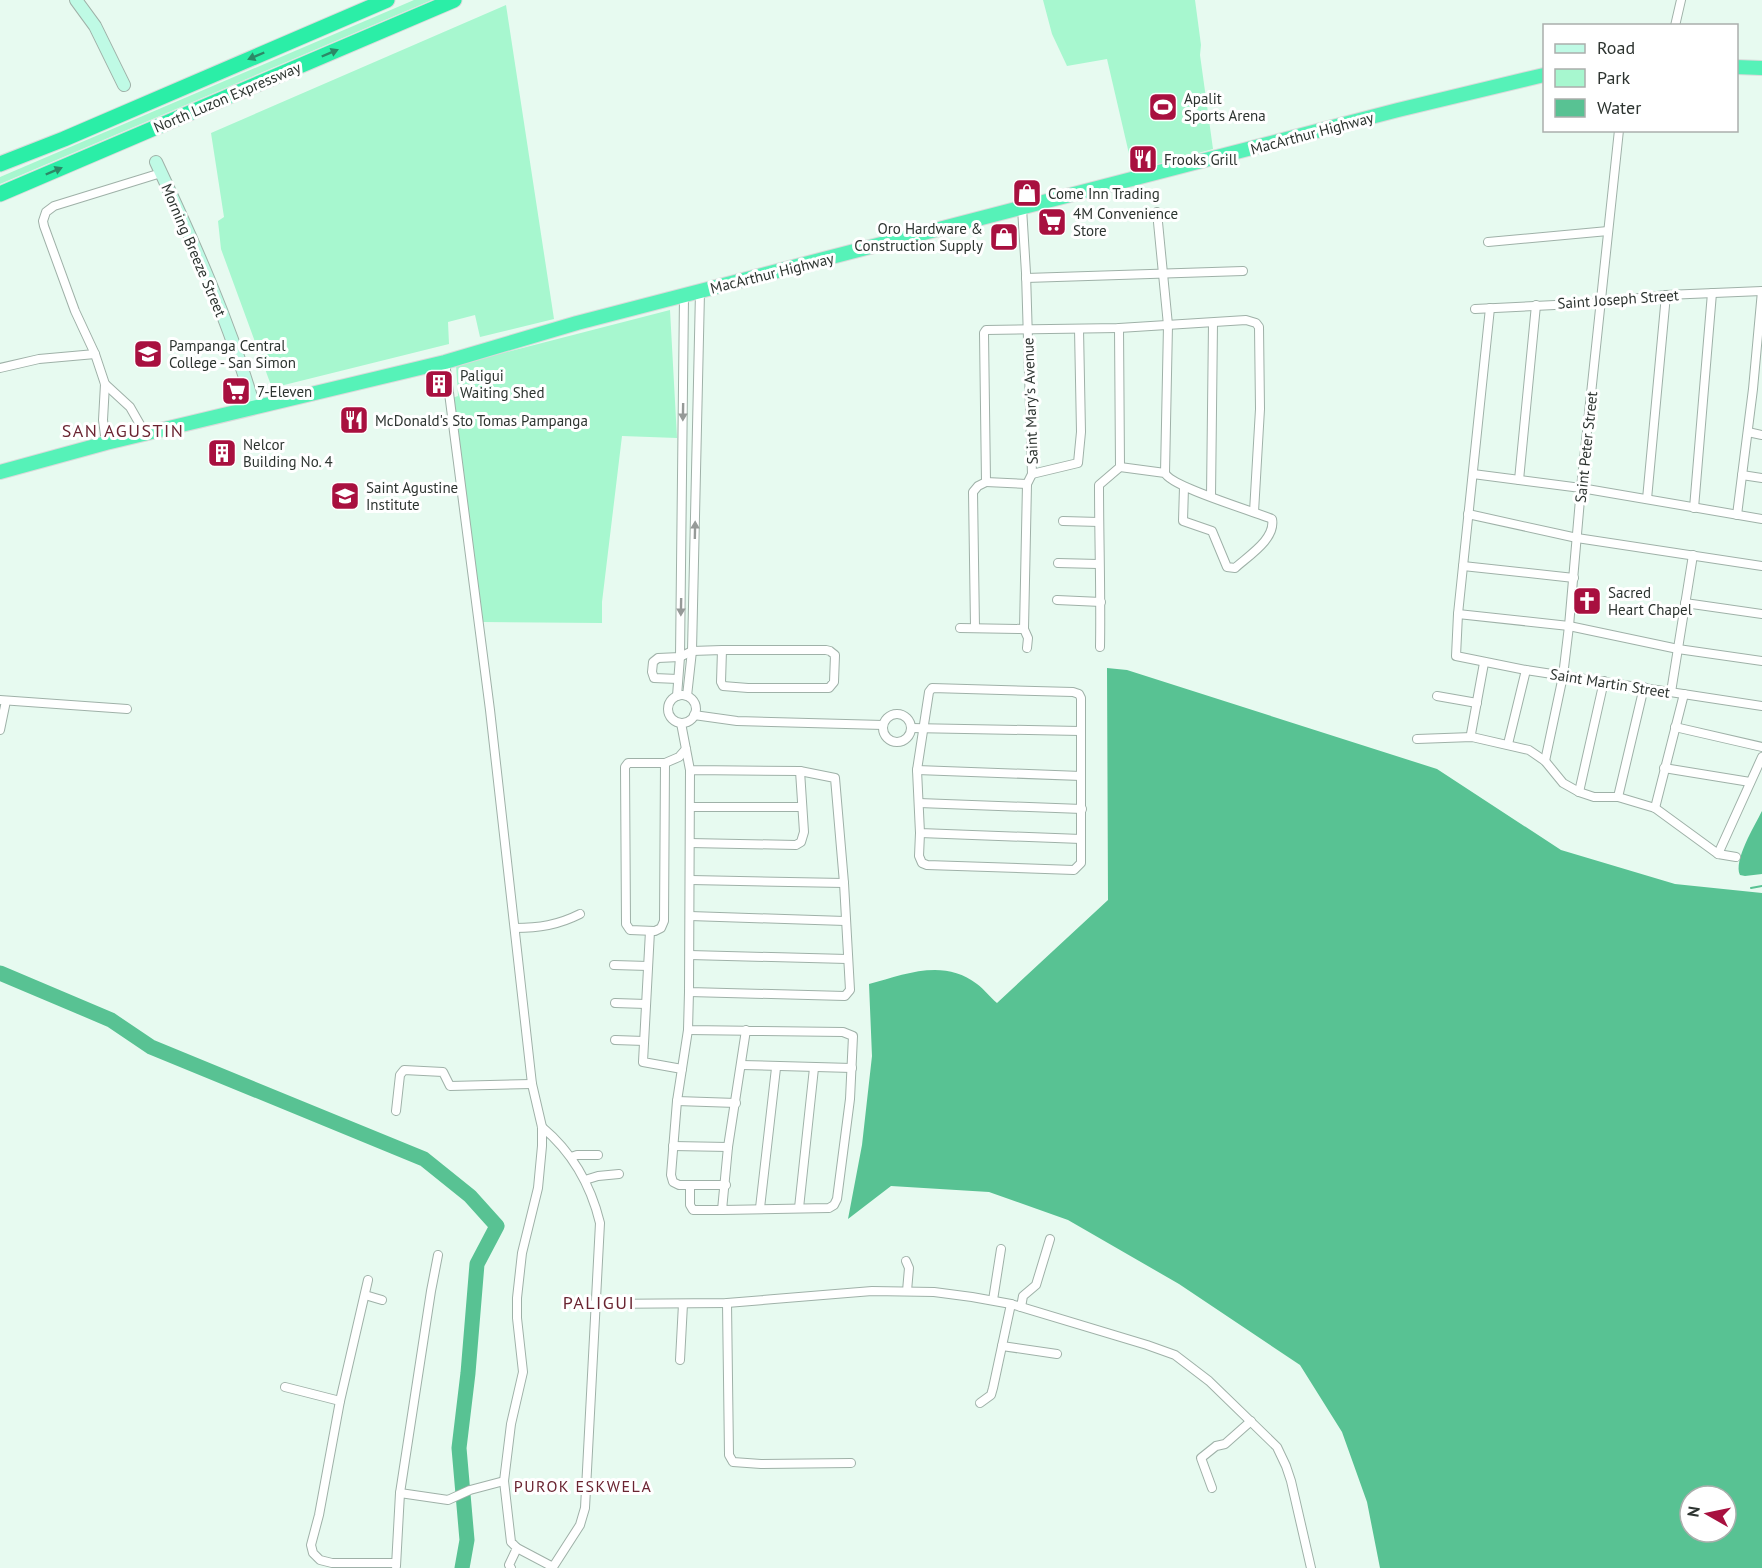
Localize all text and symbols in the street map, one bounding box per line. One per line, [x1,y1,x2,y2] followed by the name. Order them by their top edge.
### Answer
[1543,24,1738,132] legend
[1597,36,1635,59] text: Road
[321,48,339,58] one-way arrow
[247,52,265,62] one-way arrow
[151,57,303,137] street label: North Luzon Expressway
[1597,66,1630,89] text: Park
[1184,89,1266,125] place label: Apalit Sports Arena
[1147,91,1179,123] sports icon: Apalit Sports Arena
[1597,96,1641,119] text: Water
[1248,107,1376,159] street label: MacArthur Highway
[1127,143,1159,175] restaurant icon: Frooks Grill
[1164,150,1238,169] place label: Frooks Grill
[45,166,63,176] one-way arrow
[1011,177,1043,209] shop icon: Come Inn Trading
[157,181,231,319] street label: Morning Breeze Street
[1048,184,1160,203] place label: Come Inn Trading
[1073,204,1178,240] place label: 4M Convenience Store
[1036,206,1068,238] supermarket icon: 4M Convenience Store
[854,219,983,255] place label: Oro Hardware & Construction Supply
[988,221,1020,253] shop icon: Oro Hardware & Construction Supply
[708,248,836,298] street label: MacArthur Highway
[1557,285,1679,313] street label: Saint Joseph Street
[169,336,296,372] place label: Pampanga Central College - San Simon
[1018,337,1042,465] street label: Saint Mary's Avenue
[132,338,164,370] school or university icon: Pampanga Central College - San Simon
[460,366,545,402] place label: Paligui Waiting Shed
[423,368,455,400] building icon: Paligui Waiting Shed
[220,375,252,407] supermarket icon: 7-Eleven
[257,382,312,401] place label: 7-Eleven
[1571,390,1601,504] street label: Saint Peter Street
[678,402,688,421] one-way arrow
[338,404,370,436] restaurant icon: McDonald's Sto Tomas Pampanga
[375,411,588,430] place label: McDonald's Sto Tomas Pampanga
[62,419,184,442] district label: SAN AGUSTIN
[243,435,333,471] place label: Nelcor Building No. 4
[206,437,238,469] building icon: Nelcor Building No. 4
[366,478,458,514] place label: Saint Agustine Institute
[329,480,361,512] school or university icon: Saint Agustine Institute
[690,520,699,539] one-way arrow
[1608,583,1693,619] place label: Sacred Heart Chapel
[1571,585,1603,617] church icon: Sacred Heart Chapel
[676,597,685,616] one-way arrow
[1549,664,1671,702] street label: Saint Martin Street
[563,1291,635,1314] district label: PALIGUI
[514,1476,652,1496] district label: PUROK ESKWELA
[1678,1484,1738,1544] north arrow
[1682,1505,1704,1518] text: N

